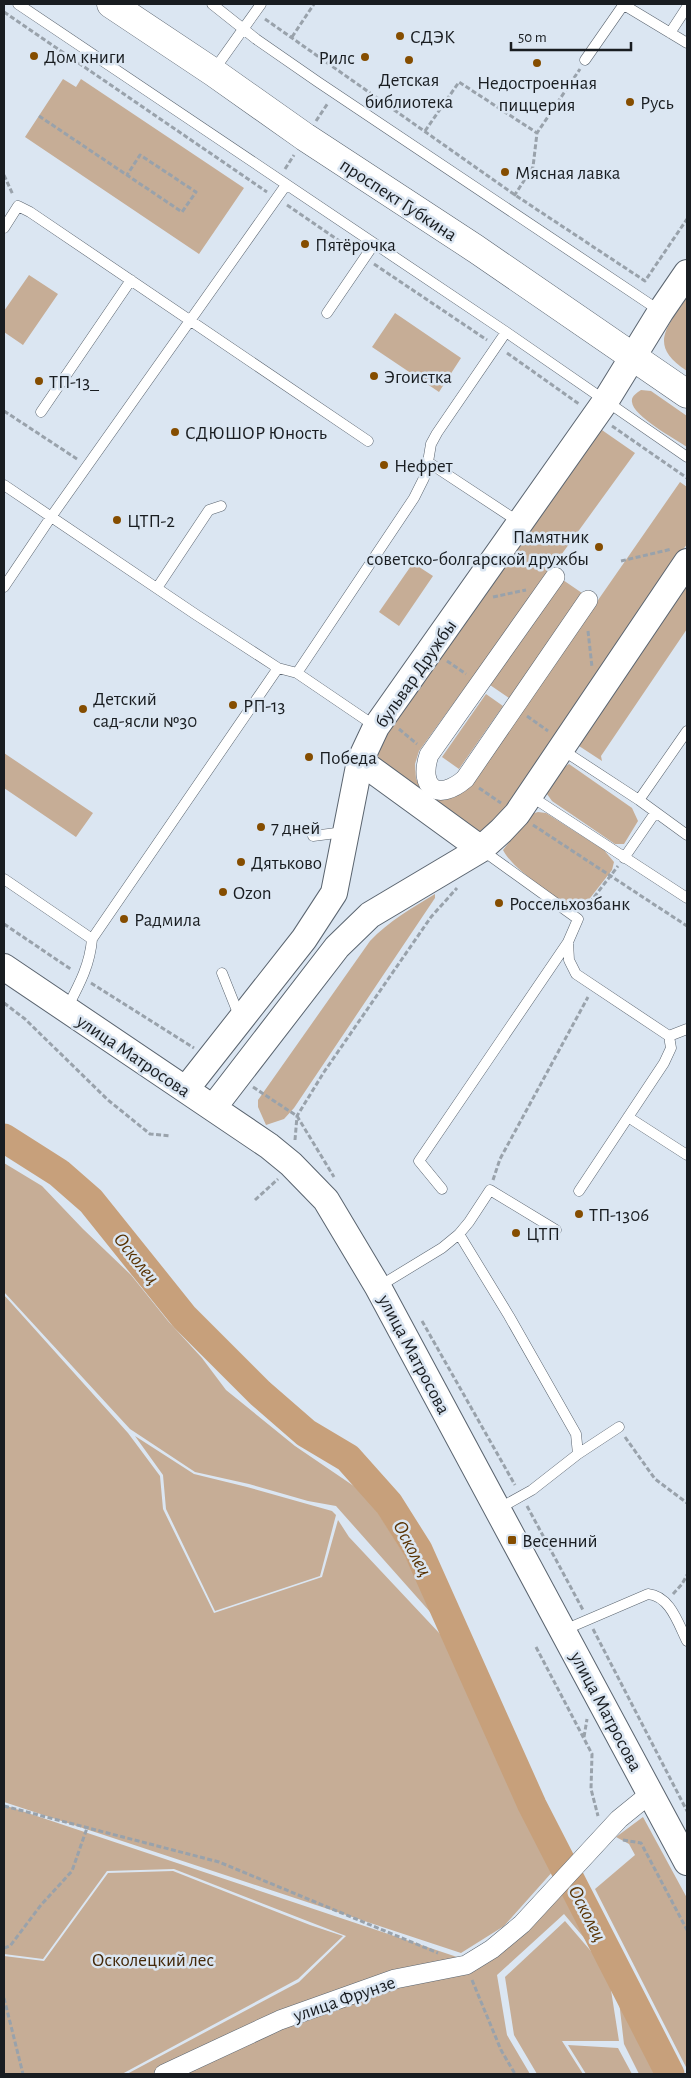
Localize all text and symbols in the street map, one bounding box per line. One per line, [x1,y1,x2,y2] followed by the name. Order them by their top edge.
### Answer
[511,20,631,52] scale bar
[410,28,455,47] place label: СДЭК
[394,30,406,42] marker: СДЭК
[518,30,547,45] text: 50 m
[44,48,125,67] place label: Дом книги
[318,49,355,68] place label: Рилс
[28,50,40,62] marker: Дом книги
[359,51,371,63] marker: Рилс
[403,54,415,66] marker: Детская библиотека
[531,57,543,69] marker: Недостроенная пиццерия
[365,71,454,112] place label: Детская библиотека
[477,74,597,115] place label: Недостроенная пиццерия
[640,94,674,113] place label: Русь
[624,96,636,108] marker: Русь
[336,155,460,245] street label: проспект Губкина
[515,164,621,183] place label: Мясная лавка
[499,166,511,178] marker: Мясная лавка
[315,236,396,255] place label: Пятёрочка
[299,238,311,250] marker: Пятёрочка
[384,368,452,387] place label: Эгоистка
[368,370,380,382] marker: Эгоистка
[49,373,99,392] place label: ТП-13_
[33,375,45,387] marker: ТП-13_
[185,424,327,443] place label: СДЮШОР Юность
[169,426,181,438] marker: СДЮШОР Юность
[394,457,453,476] place label: Нефрет
[378,459,390,471] marker: Нефрет
[127,512,175,531] place label: ЦТП-2
[111,514,123,526] marker: ЦТП-2
[367,528,589,569] place label: Памятник советско-болгарской дружбы
[593,541,605,553] marker: Памятник советско-болгарской дружбы
[372,616,460,731] street label: бульвар Дружбы
[93,690,197,731] place label: Детский сад-ясли №30
[243,697,285,716] place label: РП-13
[227,699,239,711] marker: РП-13
[77,703,89,715] marker: Детский сад-ясли №30
[319,749,377,768] place label: Победа
[303,751,315,763] marker: Победа
[271,819,320,838] place label: 7 дней
[255,821,267,833] marker: 7 дней
[251,854,322,873] place label: Дятьково
[235,856,247,868] marker: Дятьково
[233,884,272,903] place label: Ozon
[217,886,229,898] marker: Ozon
[509,895,630,914] place label: Россельхозбанк
[493,897,505,909] marker: Россельхозбанк
[134,911,201,930] place label: Радмила
[118,913,130,925] marker: Радмила
[72,1011,193,1101] street label: улица Матросова
[589,1206,649,1225] place label: ТП-1306
[573,1208,585,1220] marker: ТП-1306
[526,1225,560,1244] place label: ЦТП
[510,1227,522,1239] marker: ЦТП
[110,1229,163,1288] water label: Осколец
[374,1291,453,1418] street label: улица Матросова
[389,1517,435,1580] water label: Осколец
[522,1532,598,1551] place label: Весенний
[506,1534,518,1546] marker: Весенний
[566,1648,645,1775] street label: улица Матросова
[565,1882,610,1945] water label: Осколец
[92,1951,214,1970] park label: Осколецкий лес
[290,1973,398,2026] street label: улица Фрунзе

